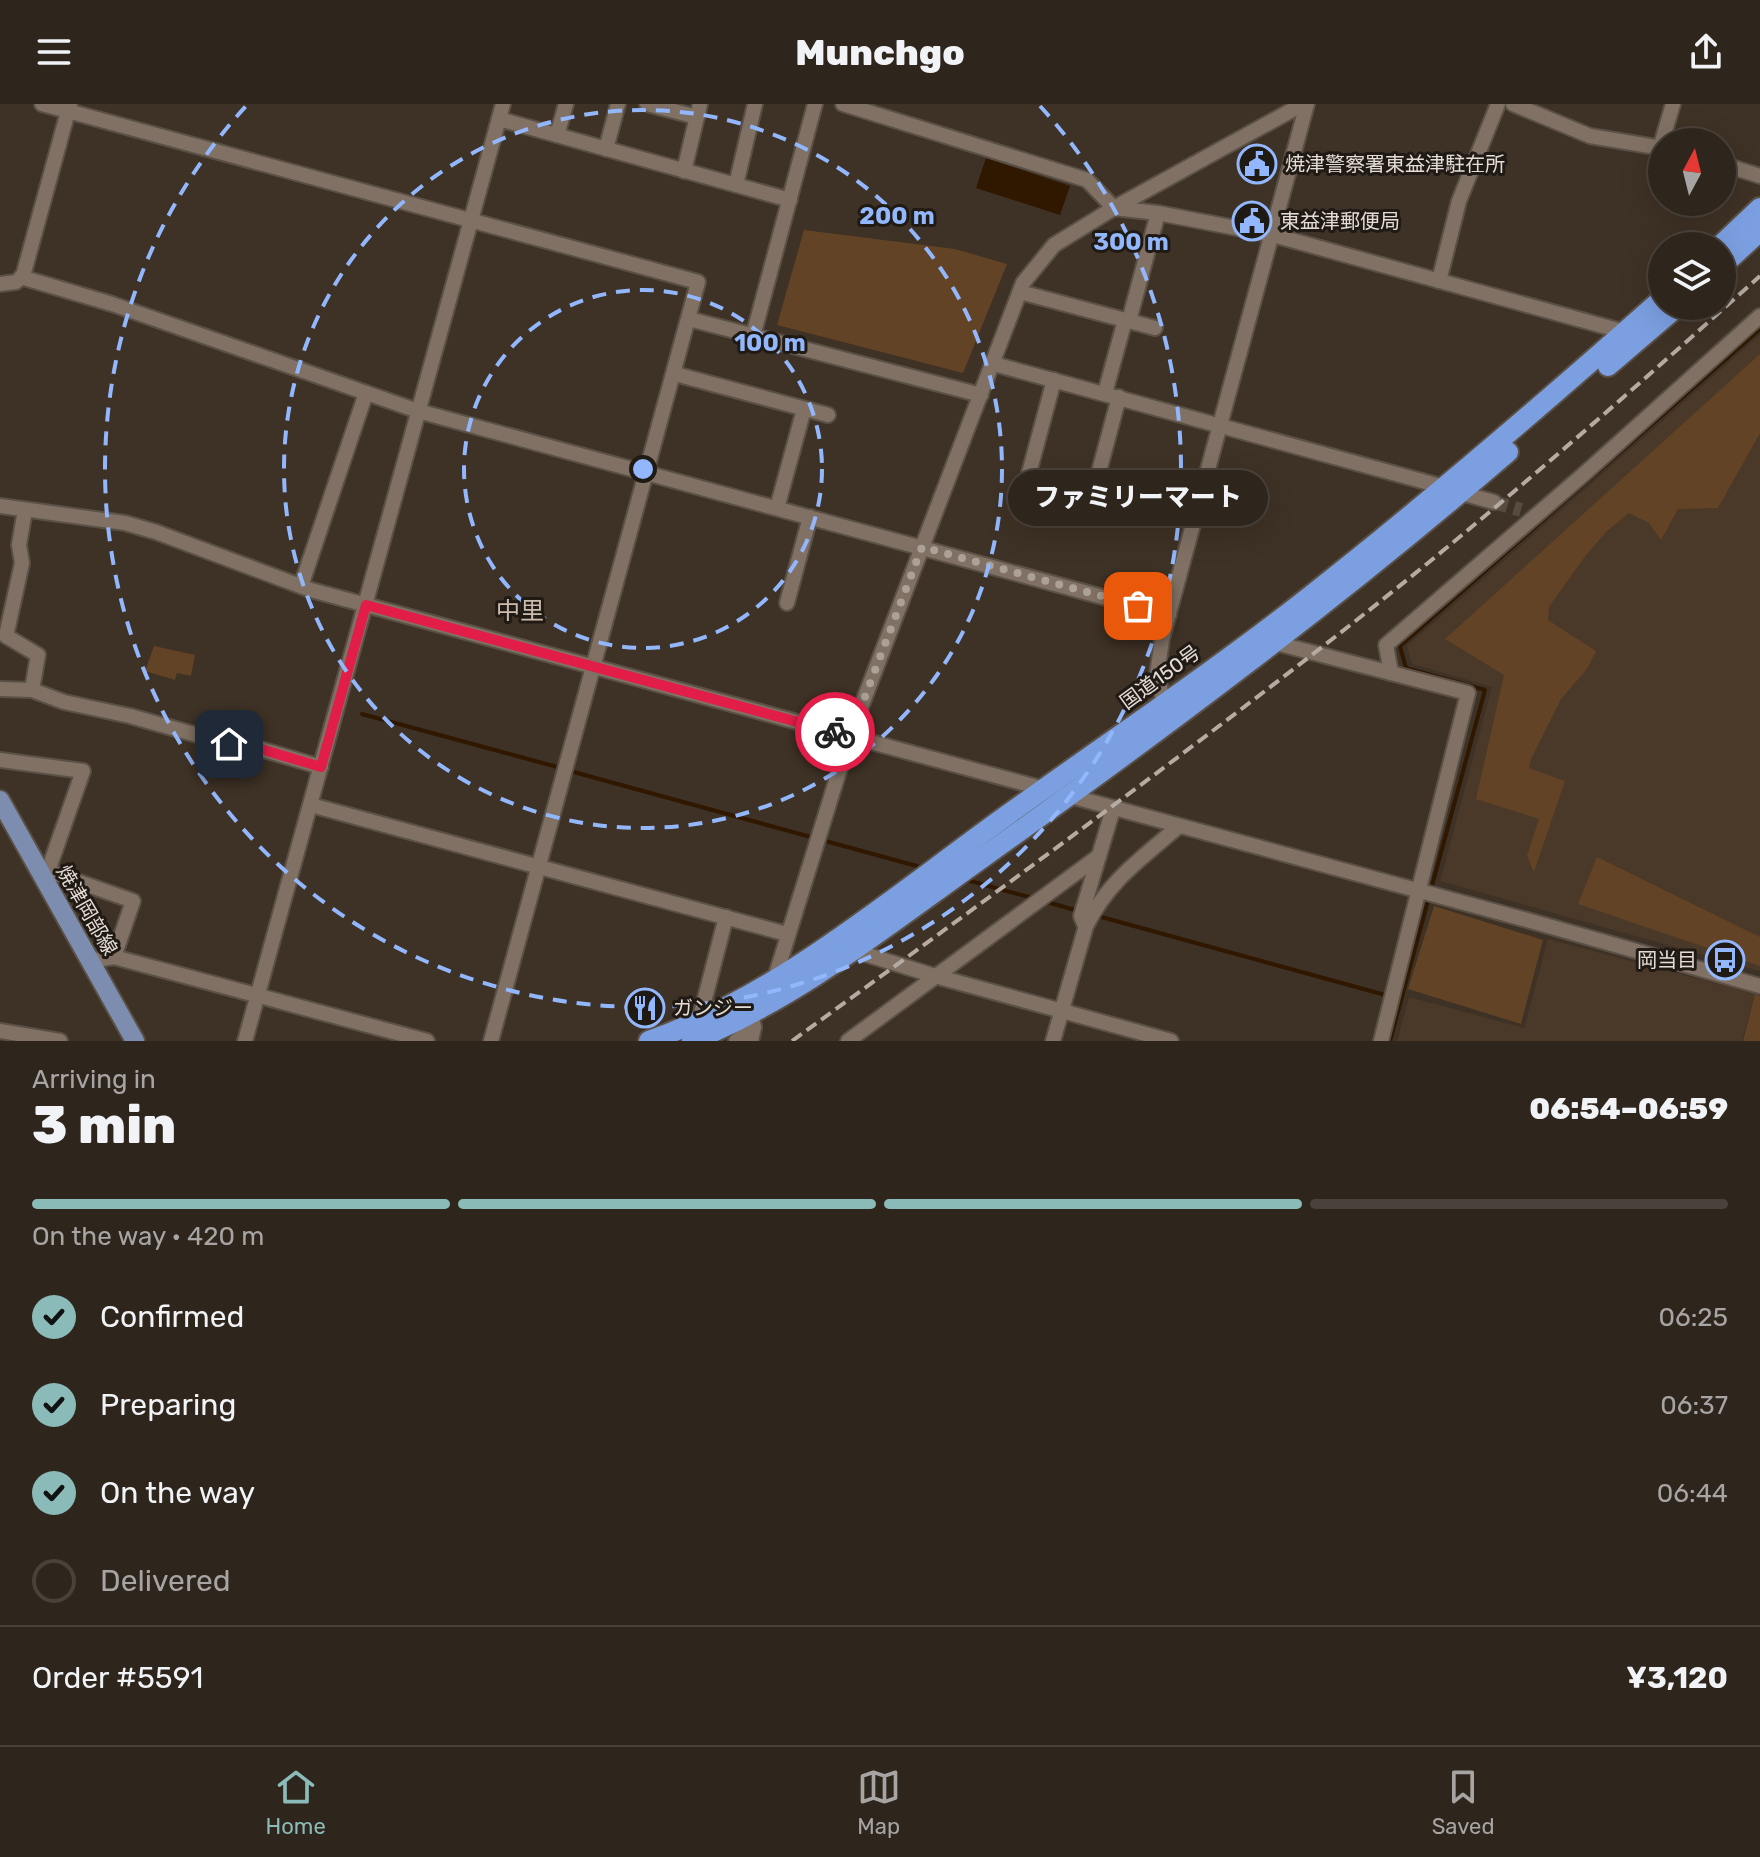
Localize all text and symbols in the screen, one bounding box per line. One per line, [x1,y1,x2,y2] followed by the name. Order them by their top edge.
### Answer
[32,30,76,74] icon: menu
[1684,30,1728,74] icon: share
[795,31,965,74] text: Munchgo
[1648,128,1736,216] north arrow
[1648,128,1736,320] map controls
[1236,143,1278,185] public building icon: 焼津警察署東益津駐在所
[1285,152,1505,176] place label: 焼津警察署東益津駐在所
[1231,200,1273,242] public building icon: 東益津郵便局
[859,202,935,230] text: 200 m
[1280,209,1400,233] place label: 東益津郵便局
[1093,228,1169,256] text: 300 m
[1648,232,1736,320] button: layers
[734,329,806,357] text: 100 m
[629,455,657,483] centre of rings
[1008,470,1268,526] callout: ファミリーマート
[1034,482,1242,513] text: ファミリーマート
[1104,572,1172,640] pin
[1116,584,1160,628] icon: bag
[496,597,544,625] district label: 中里
[1115,640,1205,714] street label: 国道150号
[795,692,875,772] courier
[195,710,263,778] pin
[813,710,857,754] icon: bike
[207,722,251,766] icon: home
[52,861,122,959] street label: 焼津岡部線
[1704,939,1746,981] bus stop icon: 岡当目
[1637,948,1697,972] place label: 岡当目
[624,987,666,1029] restaurant icon: ガンジー
[673,996,753,1020] place label: ガンジー
[32,1064,156,1095] text: Arriving in
[1529,1091,1728,1127] text: 06:54–06:59
[32,1094,176,1156] text: 3 min
[32,1221,264,1252] text: On the way · 420 m
[32,1295,76,1339] icon: check
[100,1299,244,1335] text: Confirmed
[1658,1302,1728,1333] text: 06:25
[32,1383,76,1427] icon: check
[100,1387,236,1423] text: Preparing
[1660,1390,1728,1421] text: 06:37
[32,1471,76,1515] icon: check
[100,1475,255,1511] text: On the way
[1657,1478,1728,1509] text: 06:44
[100,1563,231,1599] text: Delivered
[32,1660,203,1696] text: Order #5591
[1626,1660,1728,1696] text: ¥3,120
[265,1765,326,1840] tab: Home
[857,1765,901,1840] tab: Map
[1432,1765,1494,1840] tab: Saved

